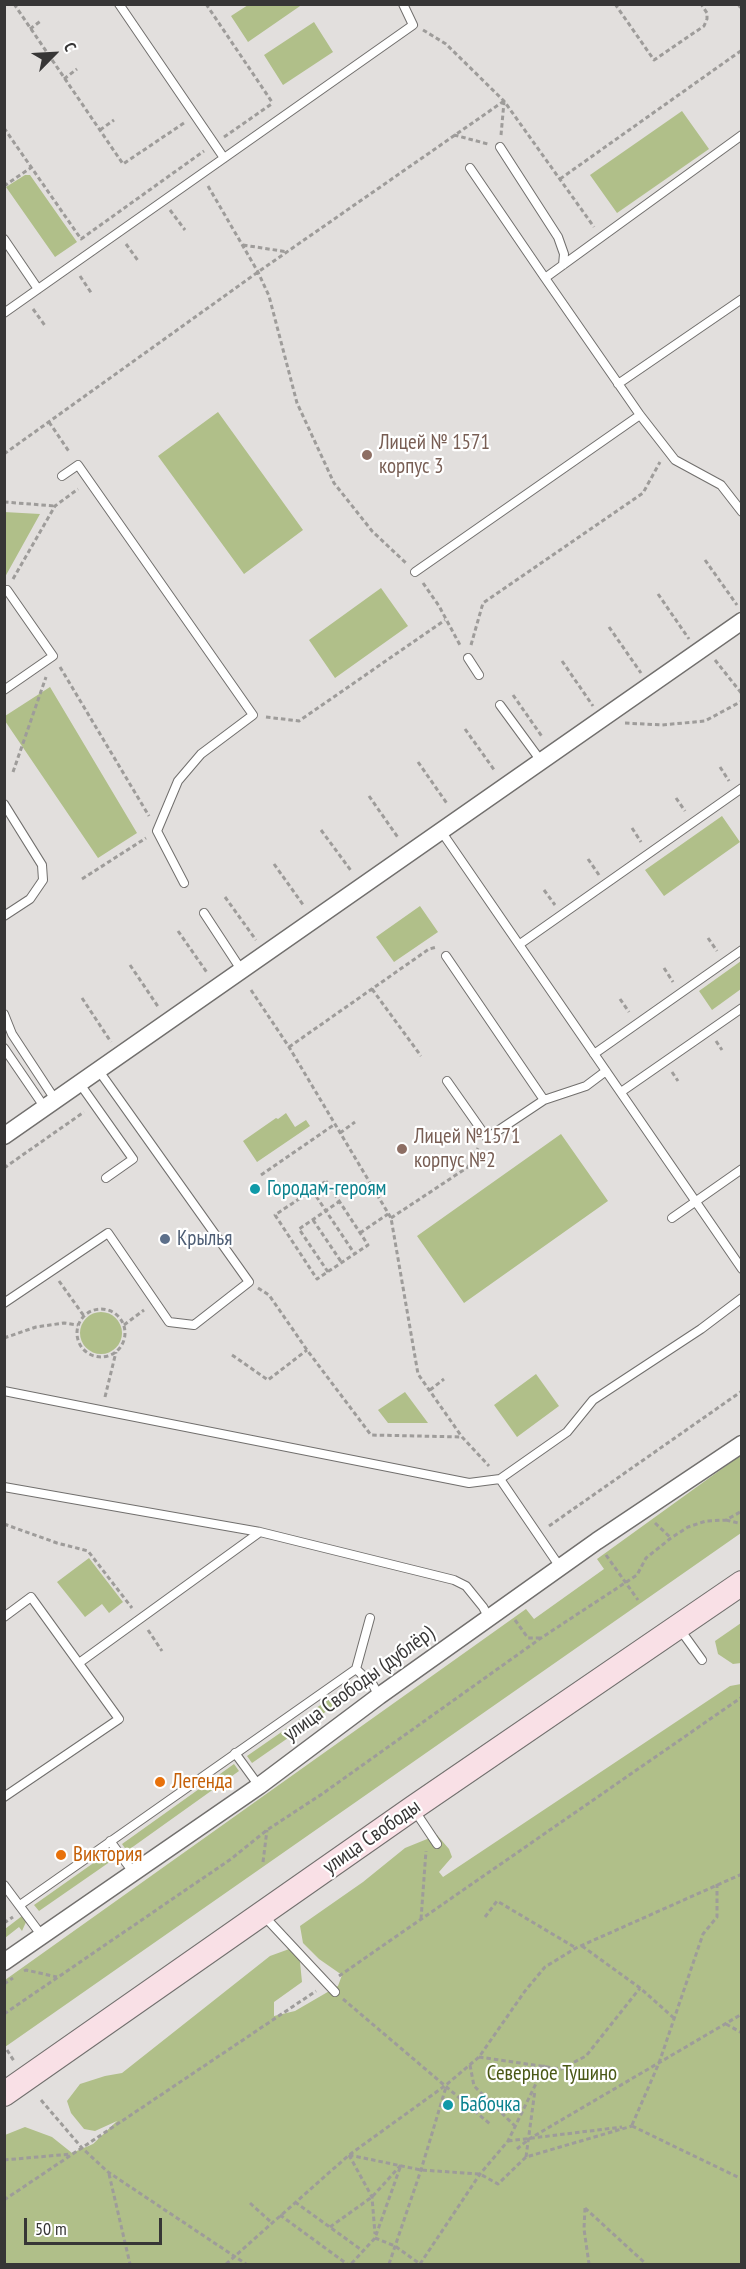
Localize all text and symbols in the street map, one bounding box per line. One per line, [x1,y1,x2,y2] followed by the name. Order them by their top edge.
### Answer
[24,24,84,84] north arrow
[60,39,81,54] text: С
[379,430,490,480] place label: Лицей № 1571 корпус 3
[360,448,374,462] marker: Лицей № 1571 корпус 3
[414,1124,521,1174] place label: Лицей №1571 корпус №2
[395,1142,409,1156] marker: Лицей №1571 корпус №2
[267,1176,387,1202] place label: Городам-героям
[248,1182,262,1196] marker: Городам-героям
[177,1226,232,1252] place label: Крылья
[158,1232,172,1246] marker: Крылья
[279,1621,439,1747] street label: улица Свободы (дублёр)
[172,1769,233,1795] place label: Легенда
[153,1775,167,1789] marker: Легенда
[318,1794,426,1880] street label: улица Свободы
[73,1842,142,1868] place label: Виктория
[54,1848,68,1862] marker: Виктория
[487,2061,617,2087] park label: Северное Тушино
[460,2092,521,2118] place label: Бабочка
[441,2098,455,2112] marker: Бабочка
[27,2206,165,2244] scale bar
[35,2217,67,2240] text: 50 m

